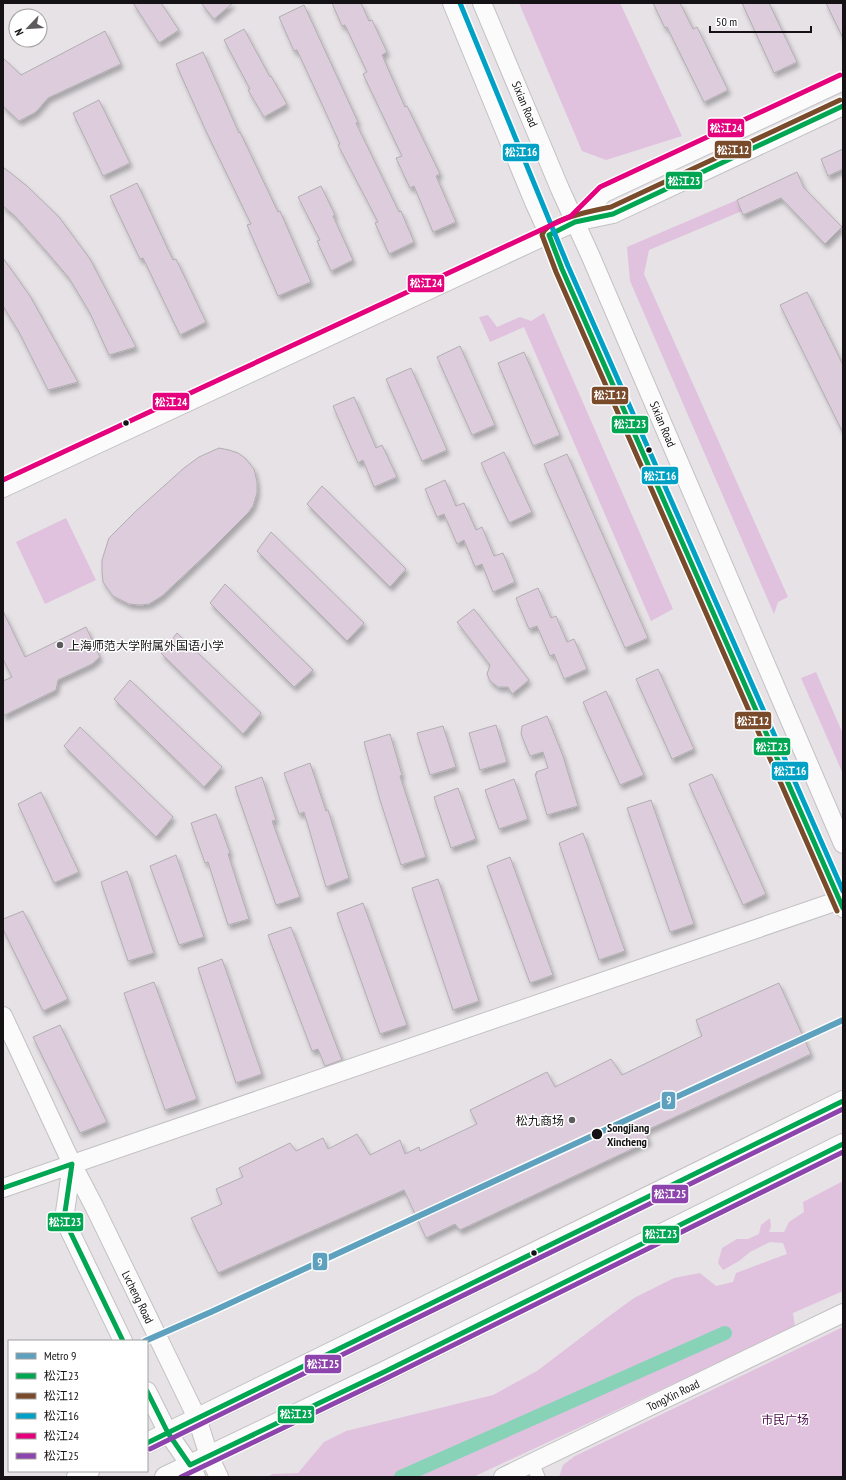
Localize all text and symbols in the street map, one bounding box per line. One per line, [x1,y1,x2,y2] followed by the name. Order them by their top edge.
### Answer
[8,8,48,48] north arrow
[710,8,811,34] scale bar
[716,14,737,29] text: 50 m
[11,27,27,38] text: N
[509,79,541,129] street label: Sixian Road
[707,118,745,138] line badge: 松江24
[710,121,743,135] text: 松江24
[714,140,752,159] line badge: 松江12
[502,143,540,162] line badge: 松江16
[717,143,749,157] text: 松江12
[505,145,537,159] text: 松江16
[665,171,703,190] line badge: 松江23
[668,174,700,188] text: 松江23
[407,274,445,293] line badge: 松江24
[410,276,443,290] text: 松江24
[591,386,629,405] line badge: 松江12
[594,388,626,402] text: 松江12
[152,392,190,411] line badge: 松江24
[155,395,188,409] text: 松江24
[647,399,679,449] street label: Sixian Road
[611,415,649,434] line badge: 松江23
[614,417,646,431] text: 松江23
[121,418,131,428] unlabelled marker
[644,445,654,455] unlabelled marker
[641,466,679,485] line badge: 松江16
[644,469,676,483] text: 松江16
[68,638,224,653] place label: 上海师范大学附属外国语小学
[55,640,65,650] marker: 上海师范大学附属外国语小学
[734,711,772,730] line badge: 松江12
[737,714,769,728] text: 松江12
[753,737,791,756] line badge: 松江23
[756,740,788,754] text: 松江23
[771,761,809,781] line badge: 松江16
[774,764,806,778] text: 松江16
[661,1091,676,1110] line badge: 9
[666,1093,672,1107] text: 9
[516,1113,564,1128] place label: 松九商场
[567,1115,577,1125] marker: 松九商场
[607,1120,649,1149] place label: Songjiang Xincheng
[590,1127,604,1141] marker: Songjiang Xincheng
[651,1184,689,1204] line badge: 松江25
[654,1187,686,1201] text: 松江25
[47,1212,84,1232] line badge: 松江23
[49,1215,81,1229] text: 松江23
[642,1225,680,1244] line badge: 松江23
[645,1227,677,1241] text: 松江23
[529,1248,539,1258] unlabelled marker
[312,1252,328,1271] line badge: 9
[317,1255,323,1269] text: 9
[119,1268,157,1326] street label: Lvcheng Road
[8,1340,148,1472] legend
[44,1348,76,1363] text: Metro 9
[304,1354,342,1374] line badge: 松江25
[307,1357,339,1371] text: 松江25
[44,1368,79,1383] text: 松江23
[644,1376,702,1414] street label: TongXin Road
[44,1388,79,1403] text: 松江12
[277,1405,315,1424] line badge: 松江23
[280,1407,312,1421] text: 松江23
[44,1408,79,1423] text: 松江16
[761,1412,809,1427] park label: 市民广场
[44,1428,79,1443] text: 松江24
[44,1448,79,1463] text: 松江25

